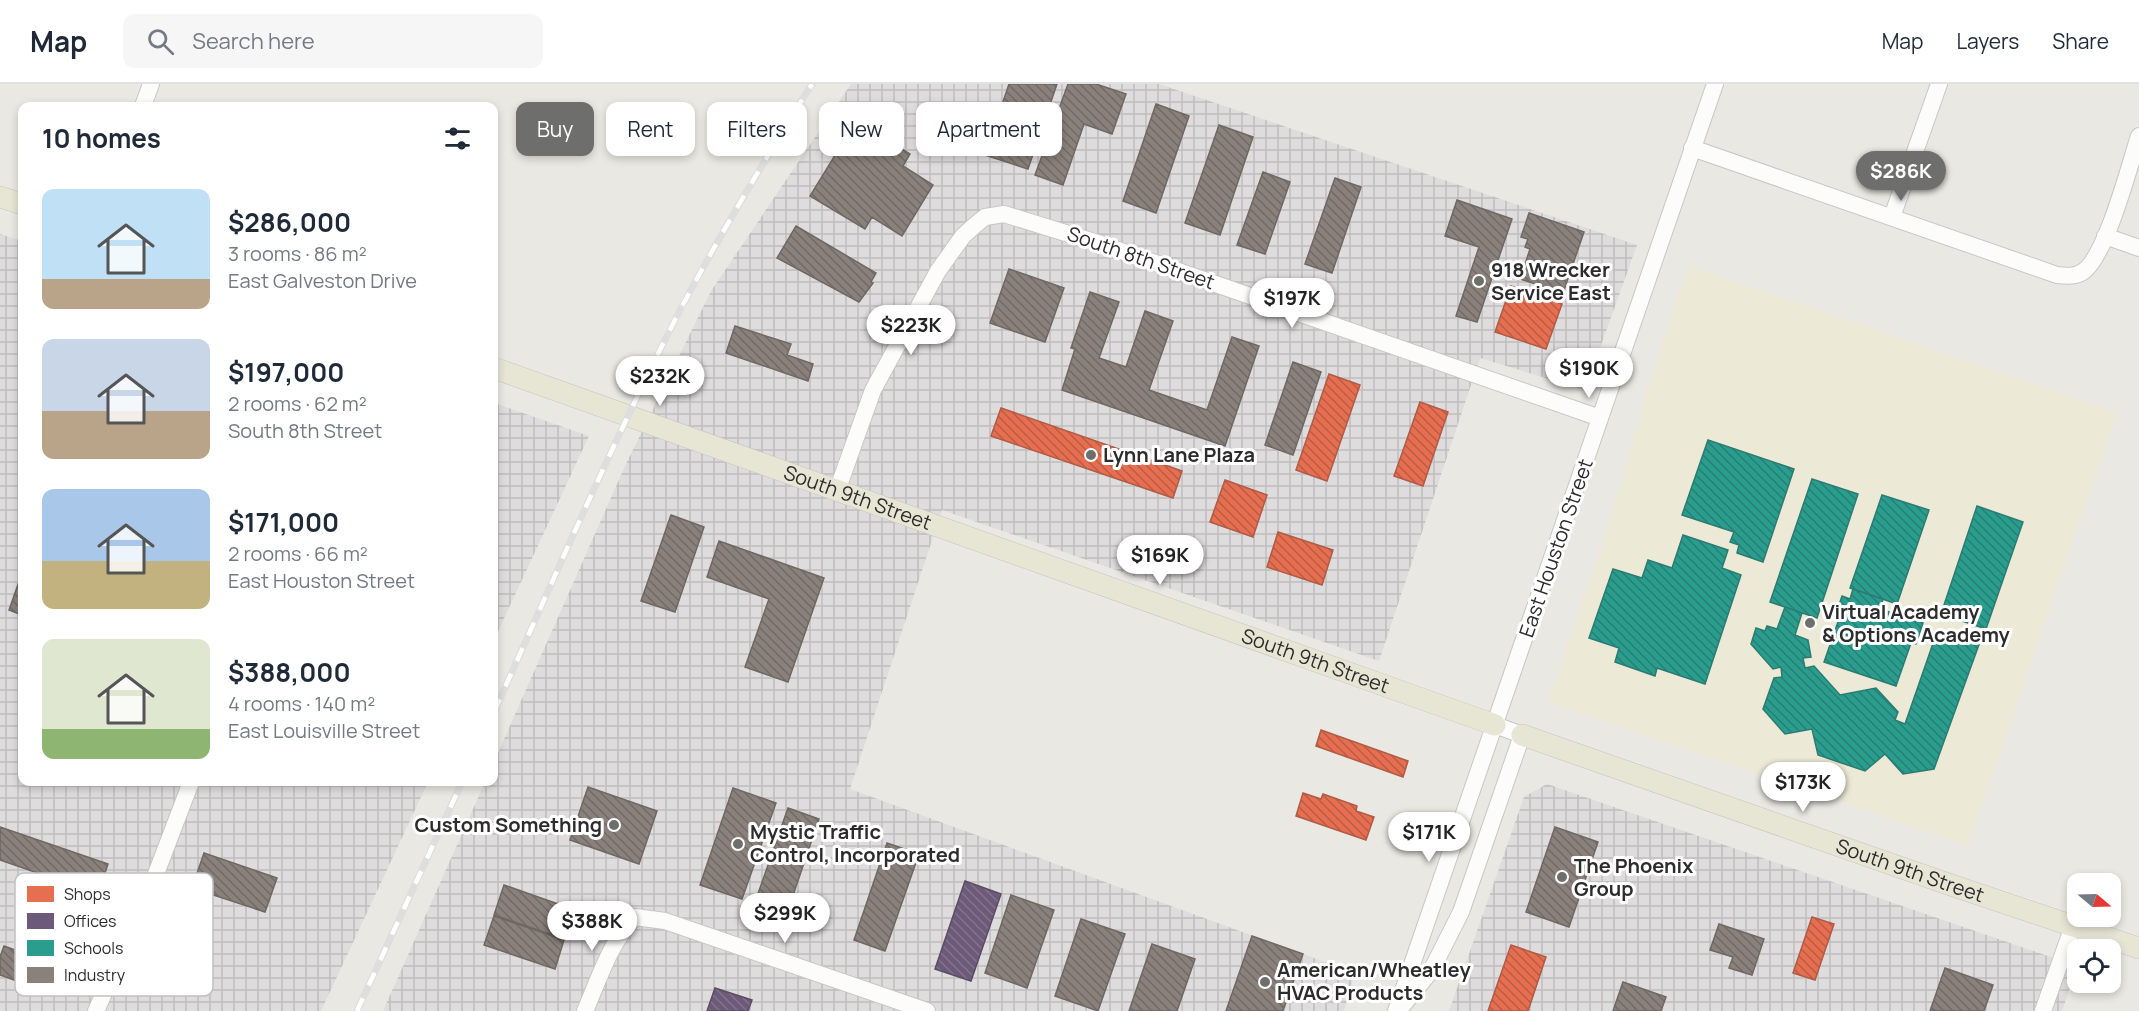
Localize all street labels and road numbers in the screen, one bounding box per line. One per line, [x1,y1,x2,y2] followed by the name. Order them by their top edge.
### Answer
[1064,220,1218,295] street label: South 8th Street
[1512,455,1599,641] street label: East Houston Street
[780,458,935,536] street label: South 9th Street
[1238,622,1393,699] street label: South 9th Street
[1832,832,1988,908] street label: South 9th Street

